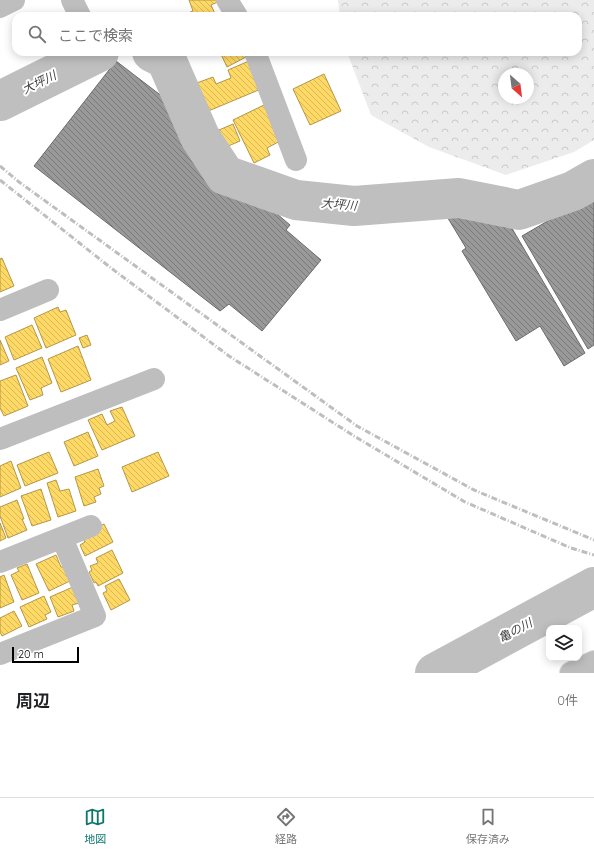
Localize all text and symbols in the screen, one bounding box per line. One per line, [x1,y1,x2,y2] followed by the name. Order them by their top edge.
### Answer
[12,12,582,56] search box
[26,23,48,45] icon: search
[58,26,133,45] text: ここで検索
[20,66,60,97] water label: 大坪川
[498,68,534,104] north arrow
[320,195,360,213] water label: 大坪川
[496,614,536,645] water label: 亀の川
[546,625,582,661] map controls
[546,625,582,661] button: layers
[12,645,79,664] scale bar
[18,647,44,661] text: 20 m
[16,690,50,711] text: 周辺
[557,692,578,708] text: 0件
[84,806,106,846] tab: 地図
[275,806,297,846] tab: 経路
[466,806,510,846] tab: 保存済み

